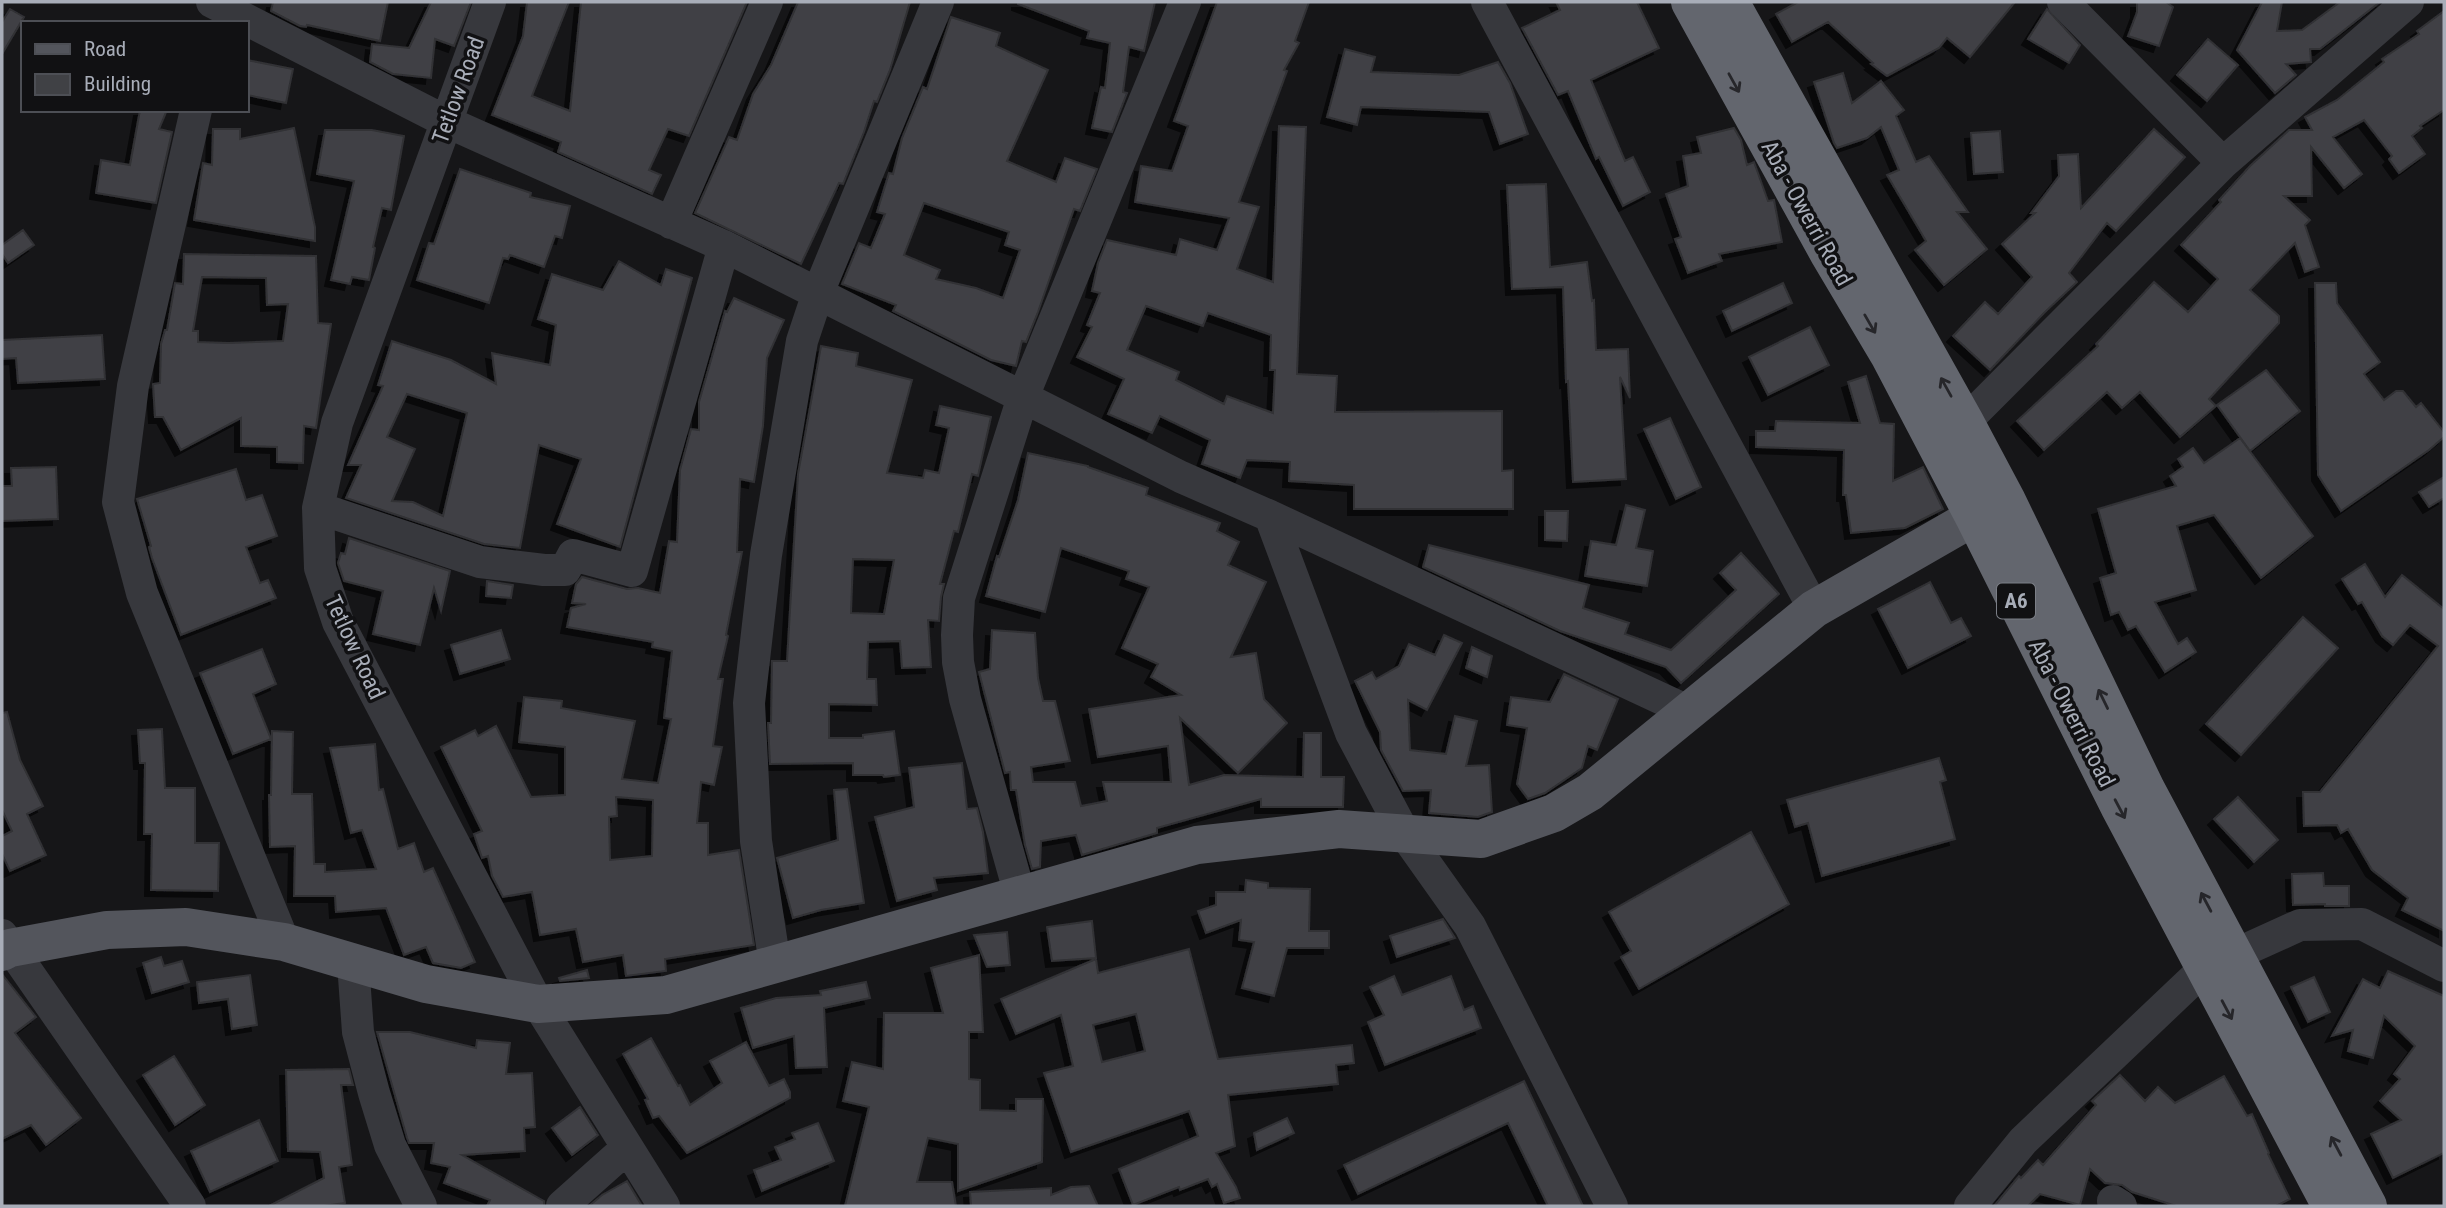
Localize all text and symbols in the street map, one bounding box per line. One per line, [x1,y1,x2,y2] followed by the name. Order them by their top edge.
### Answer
[21,21,248,112] legend
[427,33,490,147] street label: Tetlow Road
[84,37,126,61] text: Road
[84,72,151,96] text: Building
[1728,72,1741,93] one-way arrow
[1755,136,1858,291] street label: Aba - Owerri Road
[1863,313,1877,333] one-way arrow
[1938,377,1952,397] one-way arrow
[1997,584,2035,618] road number: A6
[319,591,390,704] street label: Tetlow Road
[2023,635,2120,792] street label: Aba - Owerri Road
[2096,689,2109,710] one-way arrow
[2114,798,2128,819] one-way arrow
[2199,892,2213,913] one-way arrow
[2221,999,2235,1020] one-way arrow
[2329,1136,2343,1157] one-way arrow

